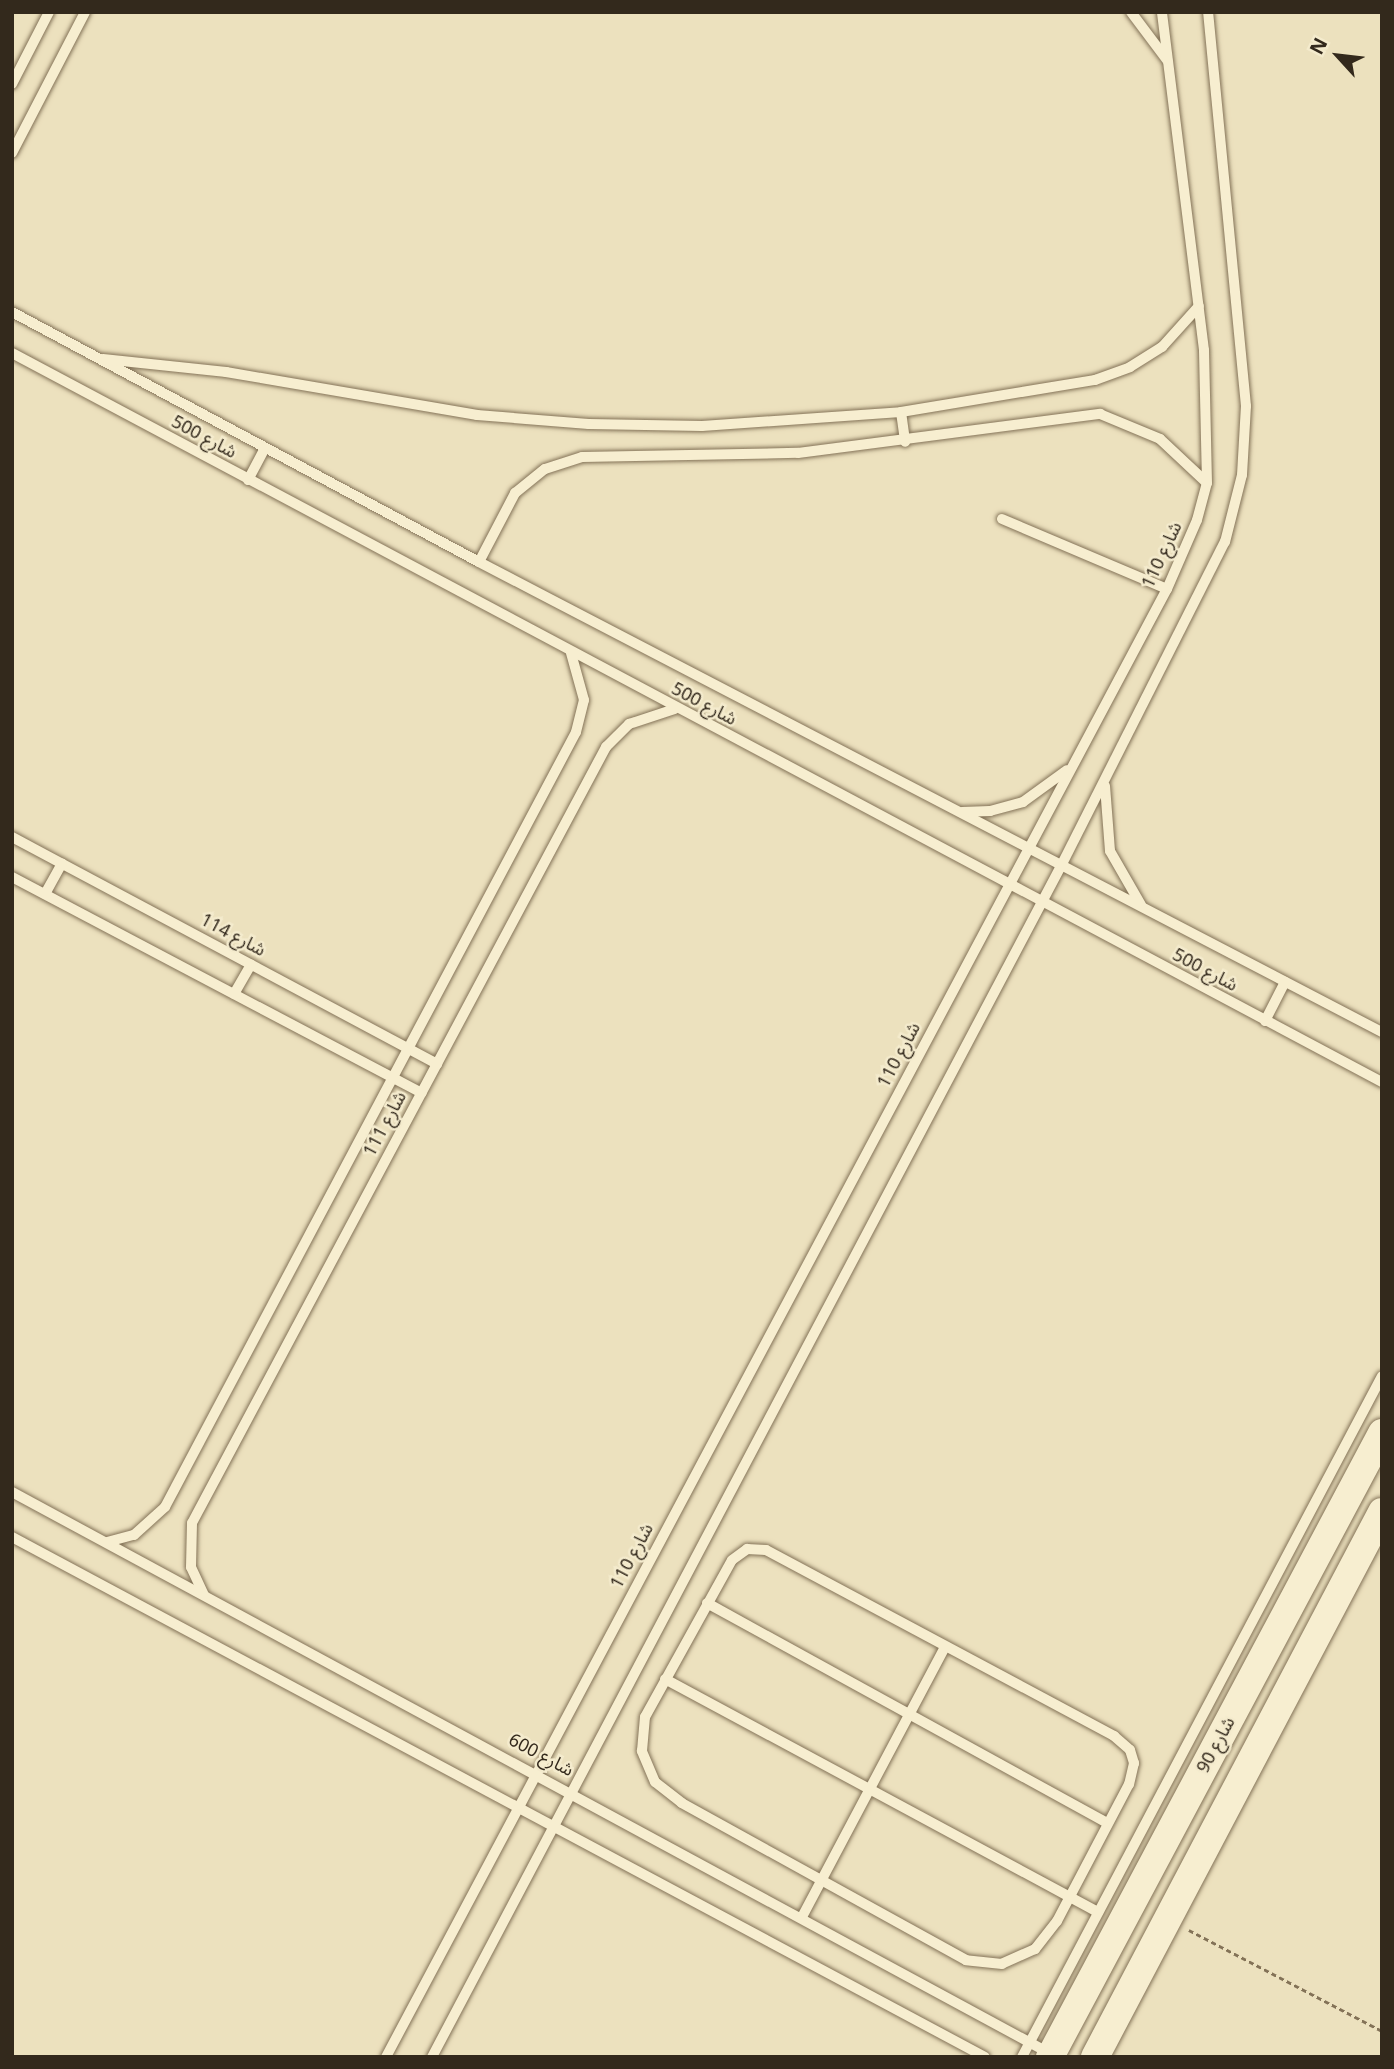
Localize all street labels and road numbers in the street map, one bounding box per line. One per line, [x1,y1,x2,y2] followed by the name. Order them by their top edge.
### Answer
[168,411,240,463] street label: شارع 500
[1137,518,1187,592] street label: شارع 110
[668,678,740,730] street label: شارع 500
[197,909,269,961] street label: شارع 114
[1169,944,1241,996] street label: شارع 500
[873,1019,925,1091] street label: شارع 110
[359,1088,411,1160] street label: شارع 111
[606,1520,658,1592] street label: شارع 110
[1192,1713,1240,1777] street label: شارع 90
[505,1729,577,1781] street label: شارع 600

